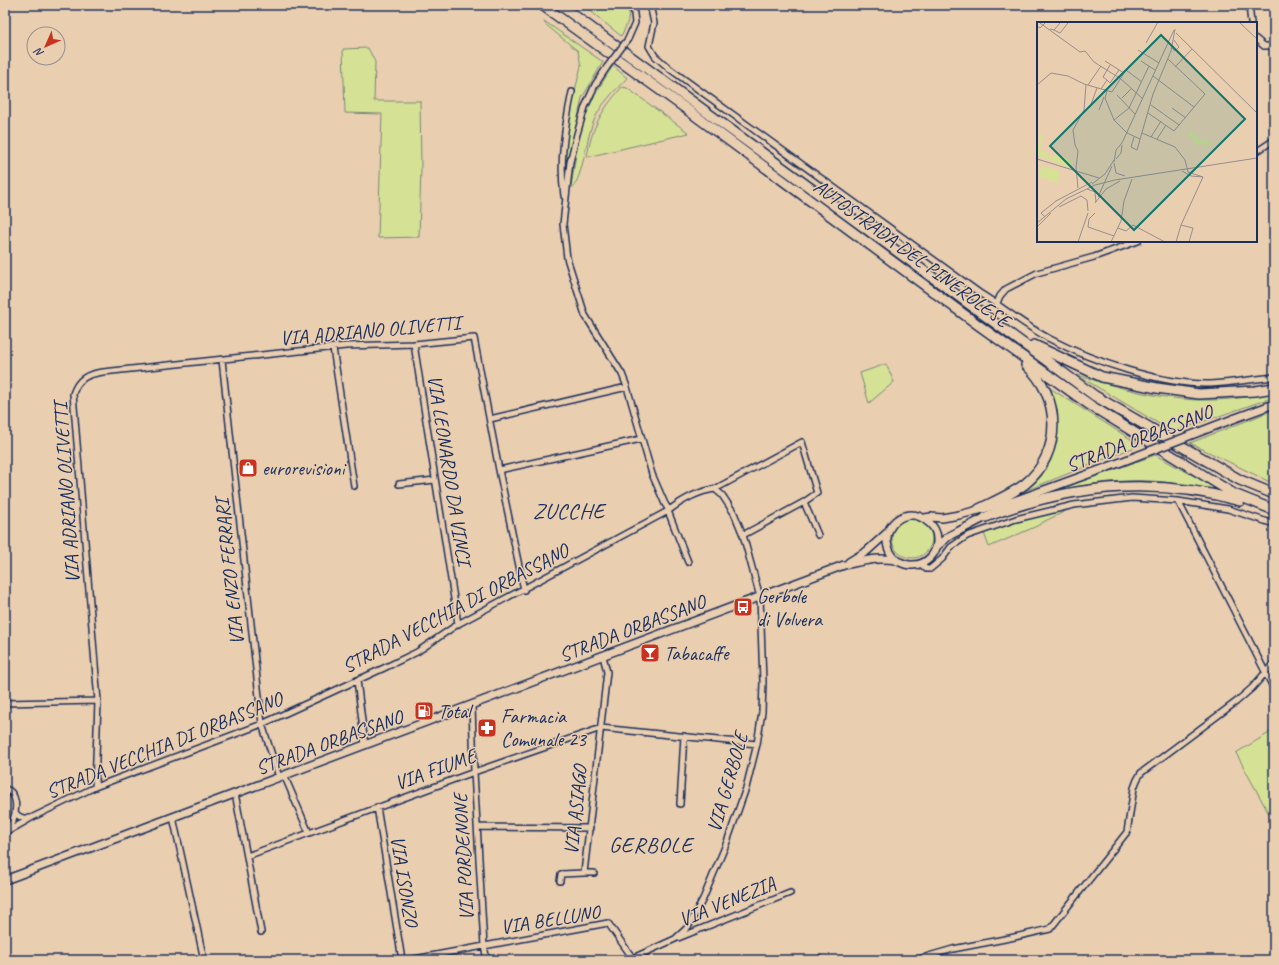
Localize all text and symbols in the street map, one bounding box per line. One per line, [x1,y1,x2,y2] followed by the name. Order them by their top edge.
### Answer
[1037,22,1257,242] inset map
[26,26,66,66] north arrow
[30,44,46,60] text: N
[809,174,1017,335] street label: AUTOSTRADA DEL PINEROLESE
[279,310,466,351] street label: VIA ADRIANO OLIVETTI
[422,373,477,571] street label: VIA LEONARDO DA VINCI
[47,397,85,584] street label: VIA ADRIANO OLIVETTI
[1062,398,1218,478] street label: STRADA ORBASSANO
[262,456,347,481] place label: eurorevisioni
[237,457,259,479] shop icon: eurorevisioni
[209,493,250,646] street label: VIA ENZO FERRARI
[533,497,608,525] district label: ZUCCHE
[338,537,575,679] street label: STRADA VECCHIA DI ORBASSANO
[757,584,823,632] place label: Gerbole di Volvera
[555,588,711,668] street label: STRADA ORBASSANO
[732,596,754,618] bus stop icon: Gerbole di Volvera
[664,641,730,666] place label: Tabacaffe
[639,642,661,664] bar icon: Tabacaffe
[42,686,288,804] street label: STRADA VECCHIA DI ORBASSANO
[438,699,474,724] place label: Total
[413,700,435,722] fuel station icon: Total
[252,704,408,781] street label: STRADA ORBASSANO
[501,704,588,752] place label: Farmacia Comunale 23
[476,717,498,739] pharmacy icon: Farmacia Comunale 23
[701,727,754,835] street label: VIA GERBOLE
[391,742,482,796] street label: VIA FIUME
[558,762,593,856] street label: VIA ASIAGO
[448,790,479,921] street label: VIA PORDENONE
[609,831,695,859] district label: GERBOLE
[385,834,424,930] street label: VIA ISONZO
[675,870,780,932] street label: VIA VENEZIA
[499,899,603,940] street label: VIA BELLUNO

